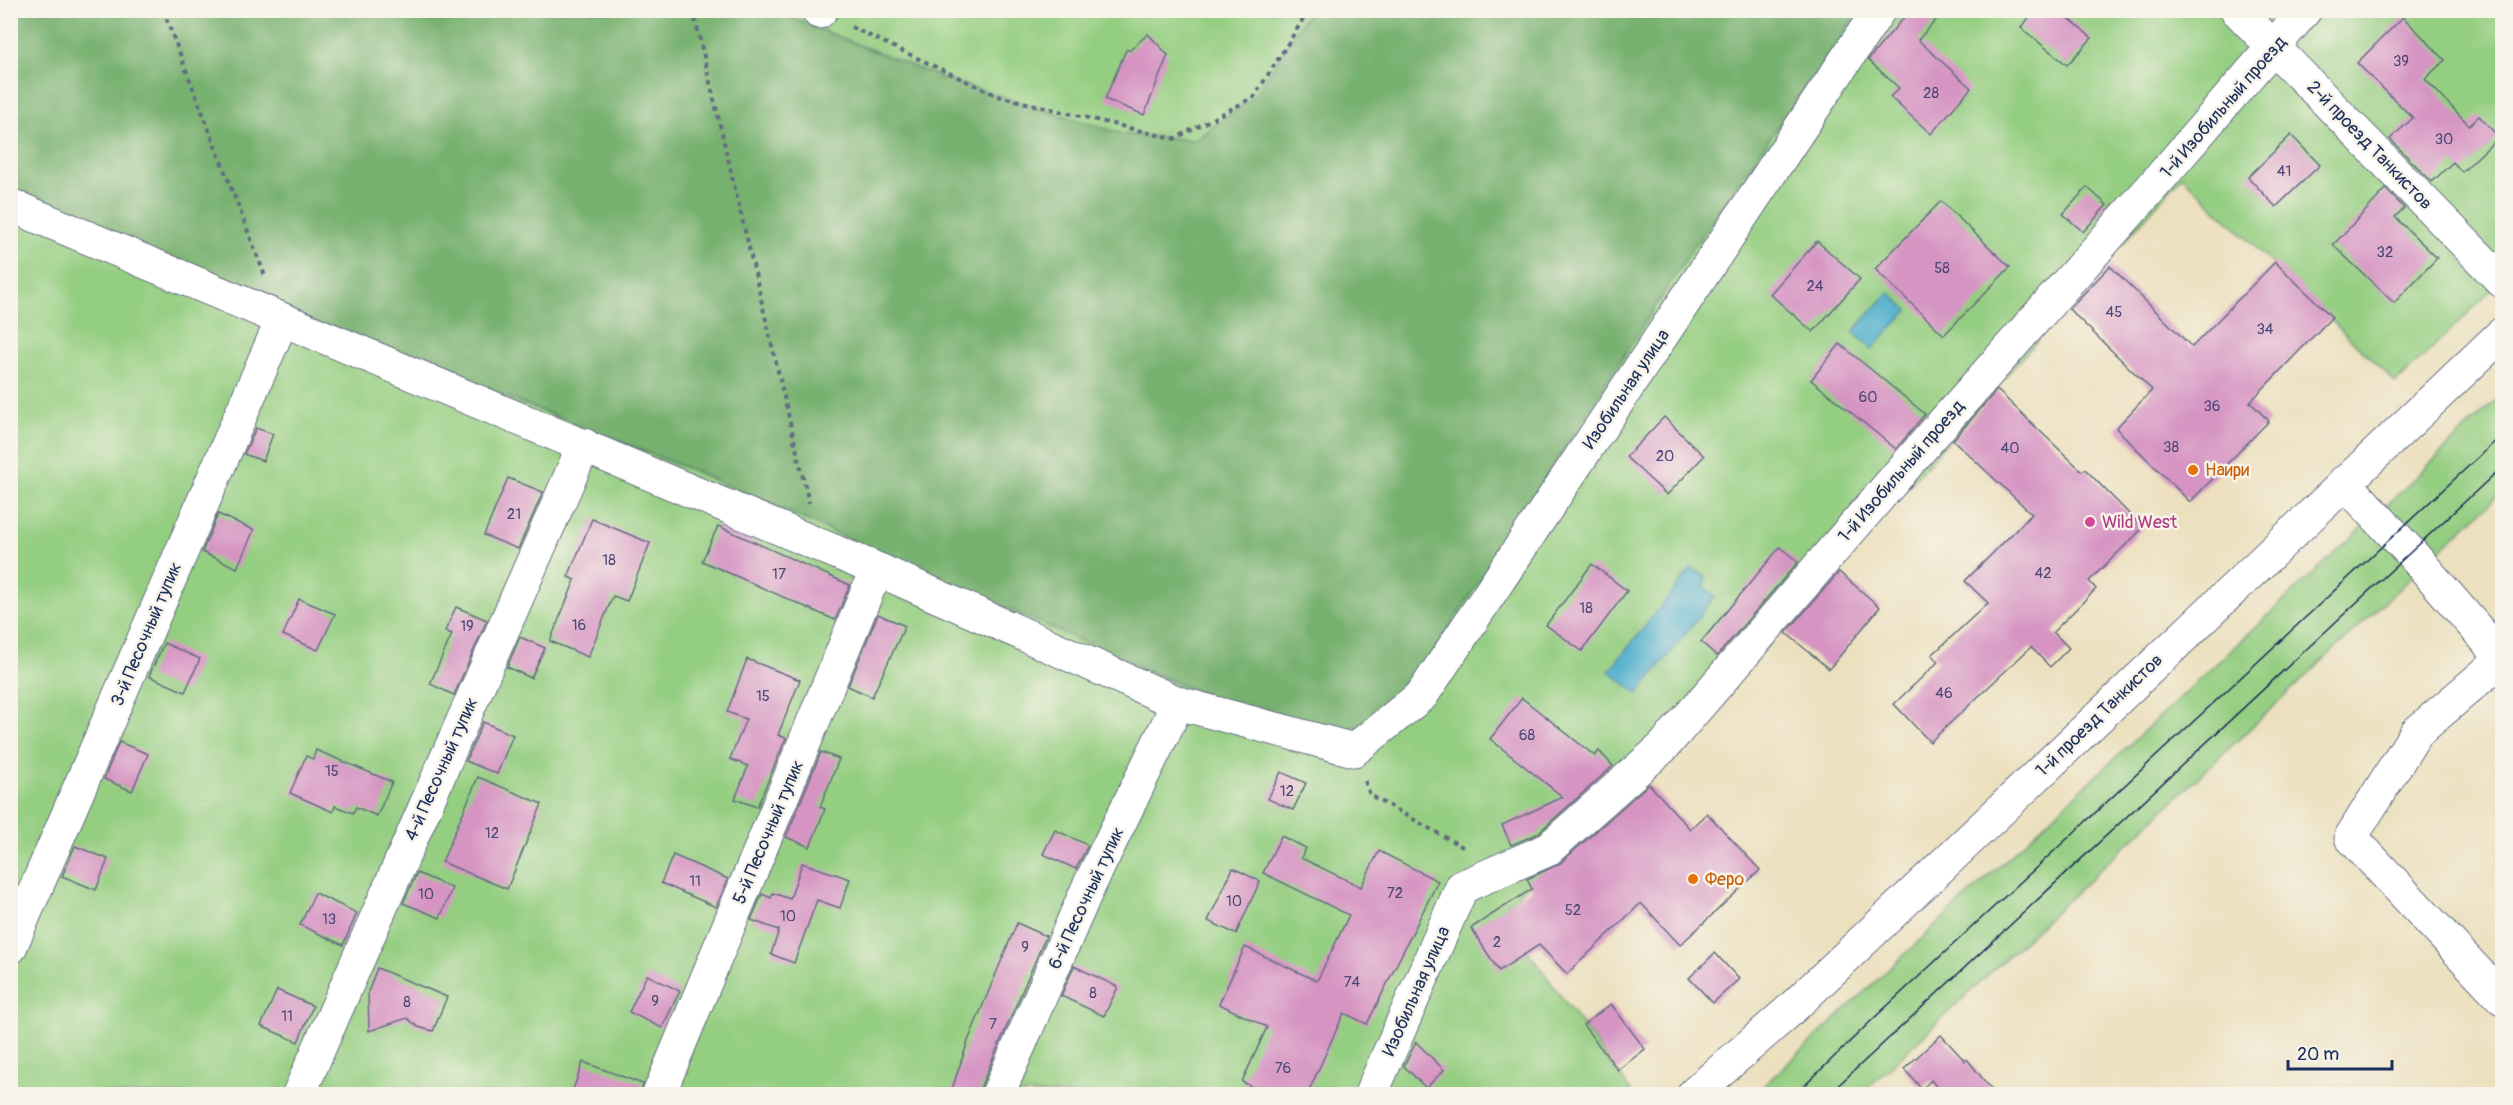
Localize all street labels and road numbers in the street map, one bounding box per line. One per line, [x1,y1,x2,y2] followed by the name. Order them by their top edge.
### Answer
[2155,31,2292,183] street label: 1-й Изобильный проезд
[2302,76,2437,215] street label: 2-й проезд Танкистов
[1578,325,1675,454] street label: Изобильная улица
[1833,395,1970,547] street label: 1-й Изобильный проезд
[106,559,187,710] street label: 3-й Песочный тупик
[2031,649,2168,782] street label: 1-й проезд Танкистов
[400,694,483,844] street label: 4-й Песочный тупик
[728,757,809,907] street label: 5-й Песочный тупик
[1043,823,1130,973] street label: 6-й Песочный тупик
[1378,923,1455,1060] street label: Изобильная улица

